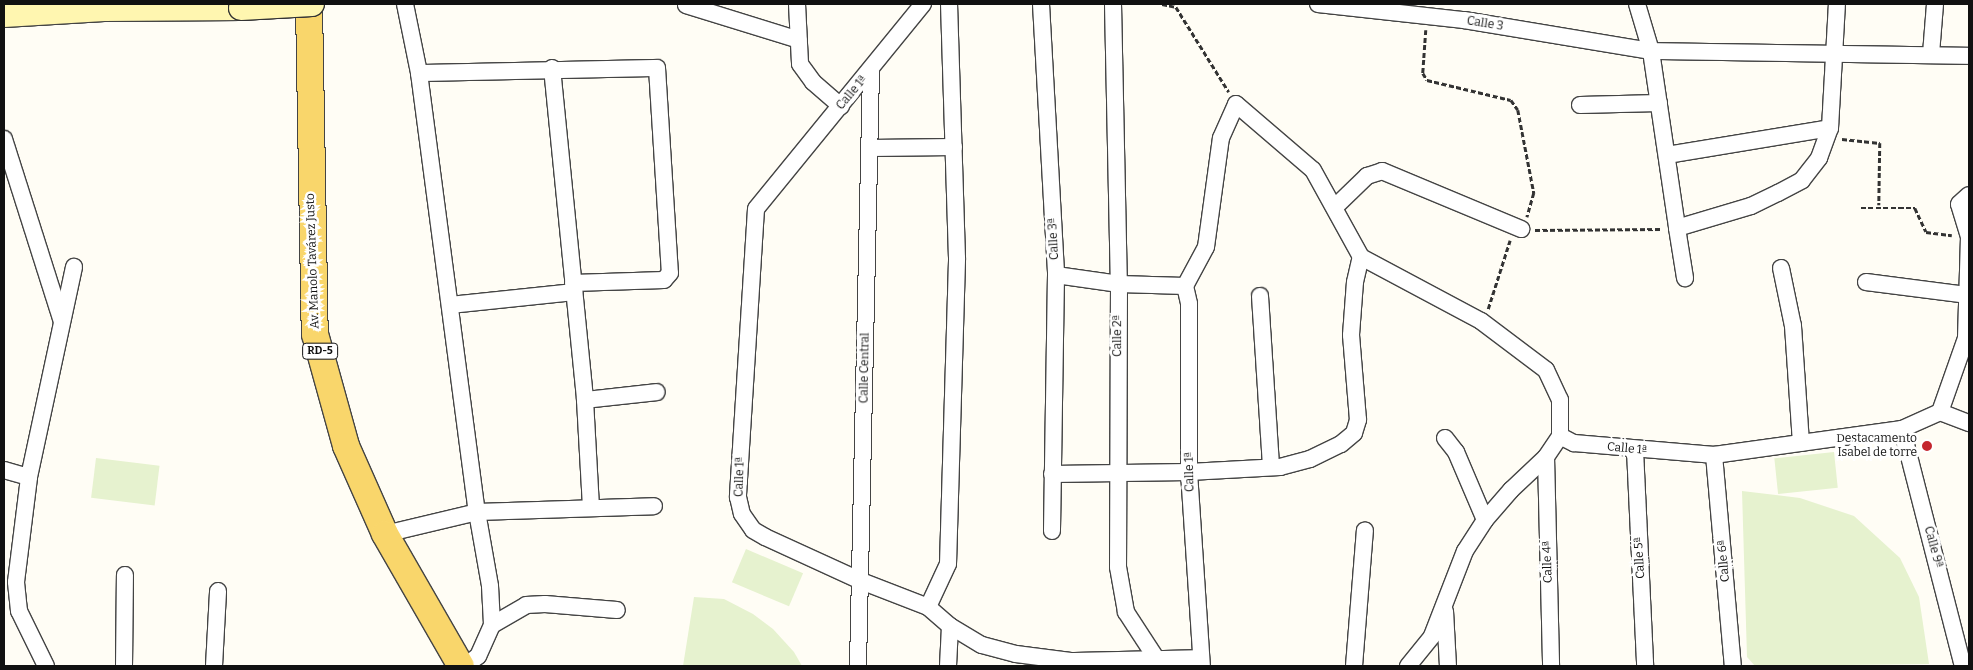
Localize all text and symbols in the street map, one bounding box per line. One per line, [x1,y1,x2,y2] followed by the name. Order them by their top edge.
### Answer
[1466,14,1504,34] street label: Calle 3
[834,73,870,113] street label: Calle 1ª
[303,193,323,329] street label: Av. Manolo Tavárez Justo
[1046,218,1062,260] street label: Calle 3ª
[1111,315,1125,357] street label: Calle 2ª
[857,332,873,404] street label: Calle Central
[301,342,339,360] road number: RD-5
[1836,432,1917,460] place label: Destacamento Isabel de torre
[1606,440,1648,458] street label: Calle 1ª
[1921,440,1933,452] marker: Destacamento Isabel de torre
[1182,452,1198,492] street label: Calle 1ª
[732,457,748,497] street label: Calle 1ª
[1921,525,1945,569] street label: Calle 9ª
[1632,537,1648,579] street label: Calle 5ª
[1715,539,1733,583] street label: Calle 6ª
[1540,541,1556,583] street label: Calle 4ª

